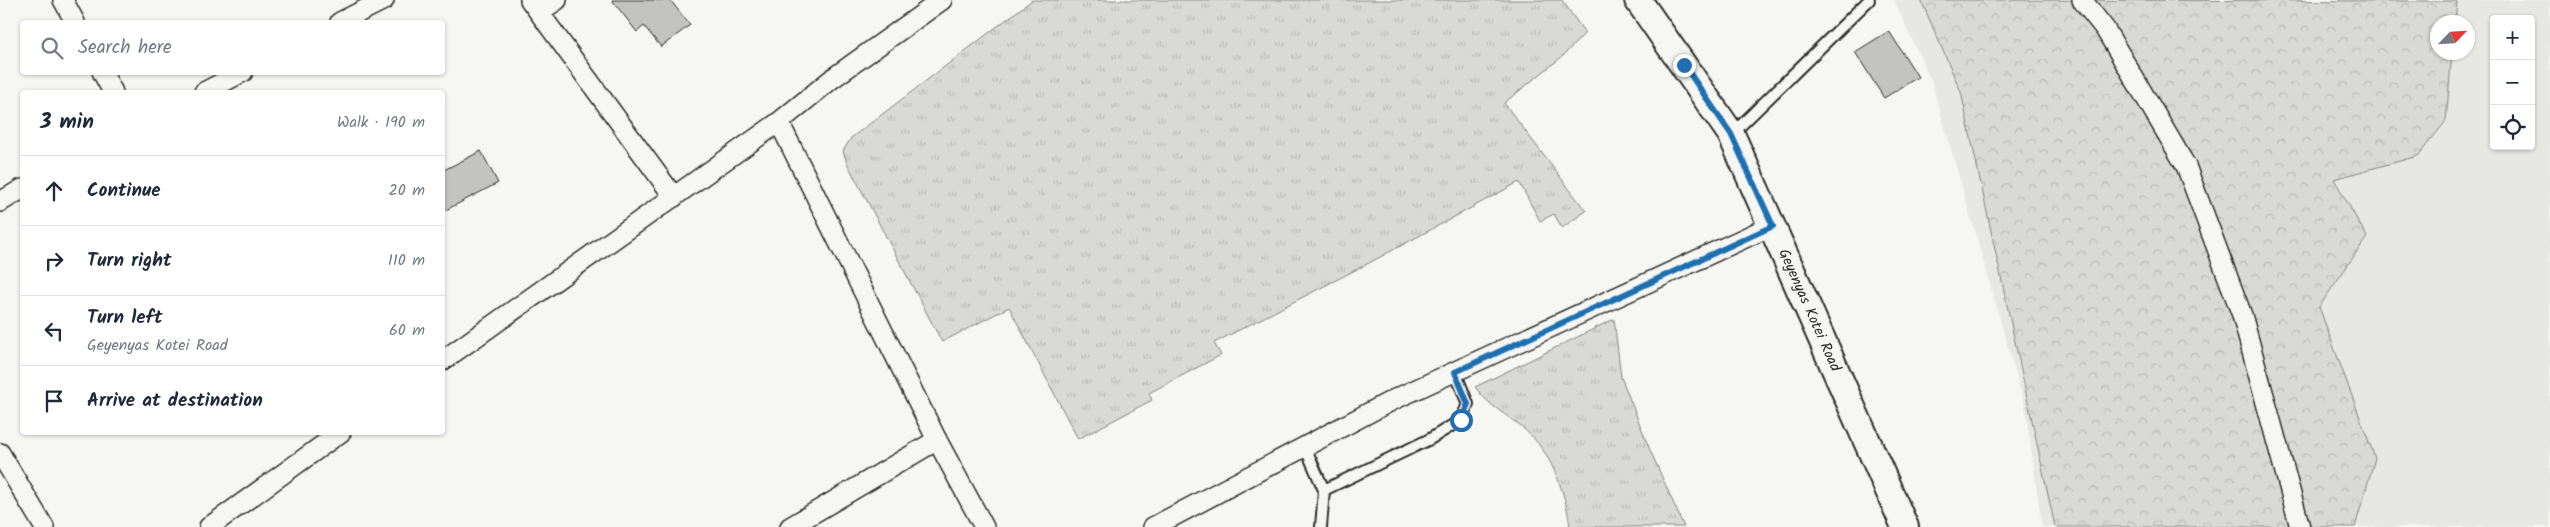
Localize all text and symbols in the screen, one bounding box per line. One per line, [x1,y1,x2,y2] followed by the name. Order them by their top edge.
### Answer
[2430,15,2475,60] north arrow
[2490,15,2535,150] map controls
[2490,15,2535,60] button: +
[20,20,445,75] search box
[78,33,172,63] text: Search here
[38,34,66,62] icon: search
[1673,54,1696,77] route end
[2490,60,2535,105] button: −
[2490,105,2535,150] button: locate
[40,106,94,139] text: 3 min
[337,110,425,135] text: Walk · 190 m
[87,176,160,206] text: Continue
[40,177,68,205] icon: ahead
[389,178,425,203] text: 20 m
[1771,245,1847,376] street label: Geyenyas Kotei Road
[87,246,172,276] text: Turn right
[40,247,68,275] icon: right
[388,248,425,273] text: 110 m
[87,303,162,333] text: Turn left
[40,317,68,345] icon: left
[389,318,425,343] text: 60 m
[87,333,228,358] text: Geyenyas Kotei Road
[87,386,263,416] text: Arrive at destination
[40,387,68,415] icon: arrive
[1450,409,1473,432] route start

